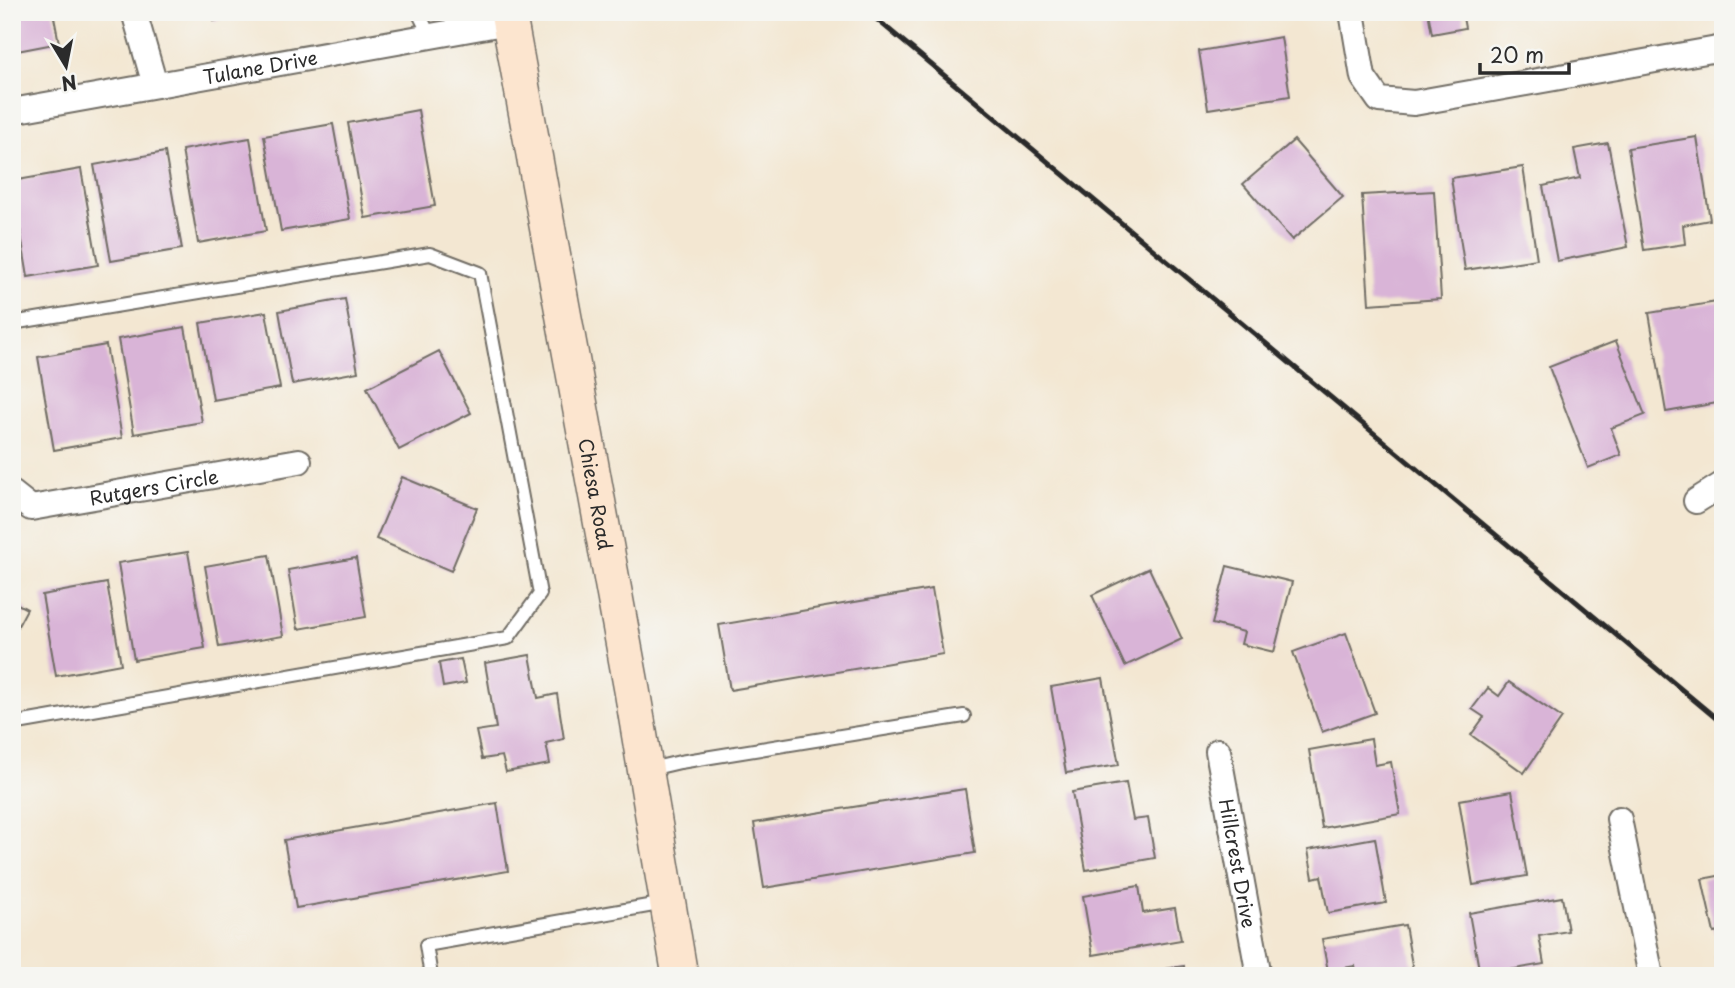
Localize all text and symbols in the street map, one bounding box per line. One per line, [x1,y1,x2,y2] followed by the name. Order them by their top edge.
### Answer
[32,32,102,102] north arrow
[1480,32,1569,76] scale bar
[1490,38,1544,70] text: 20 m
[201,43,320,91] street label: Tulane Drive
[59,69,79,99] text: N
[572,436,620,552] street label: Chiesa Road
[87,461,221,511] street label: Rutgers Circle
[1213,796,1264,930] street label: Hillcrest Drive

